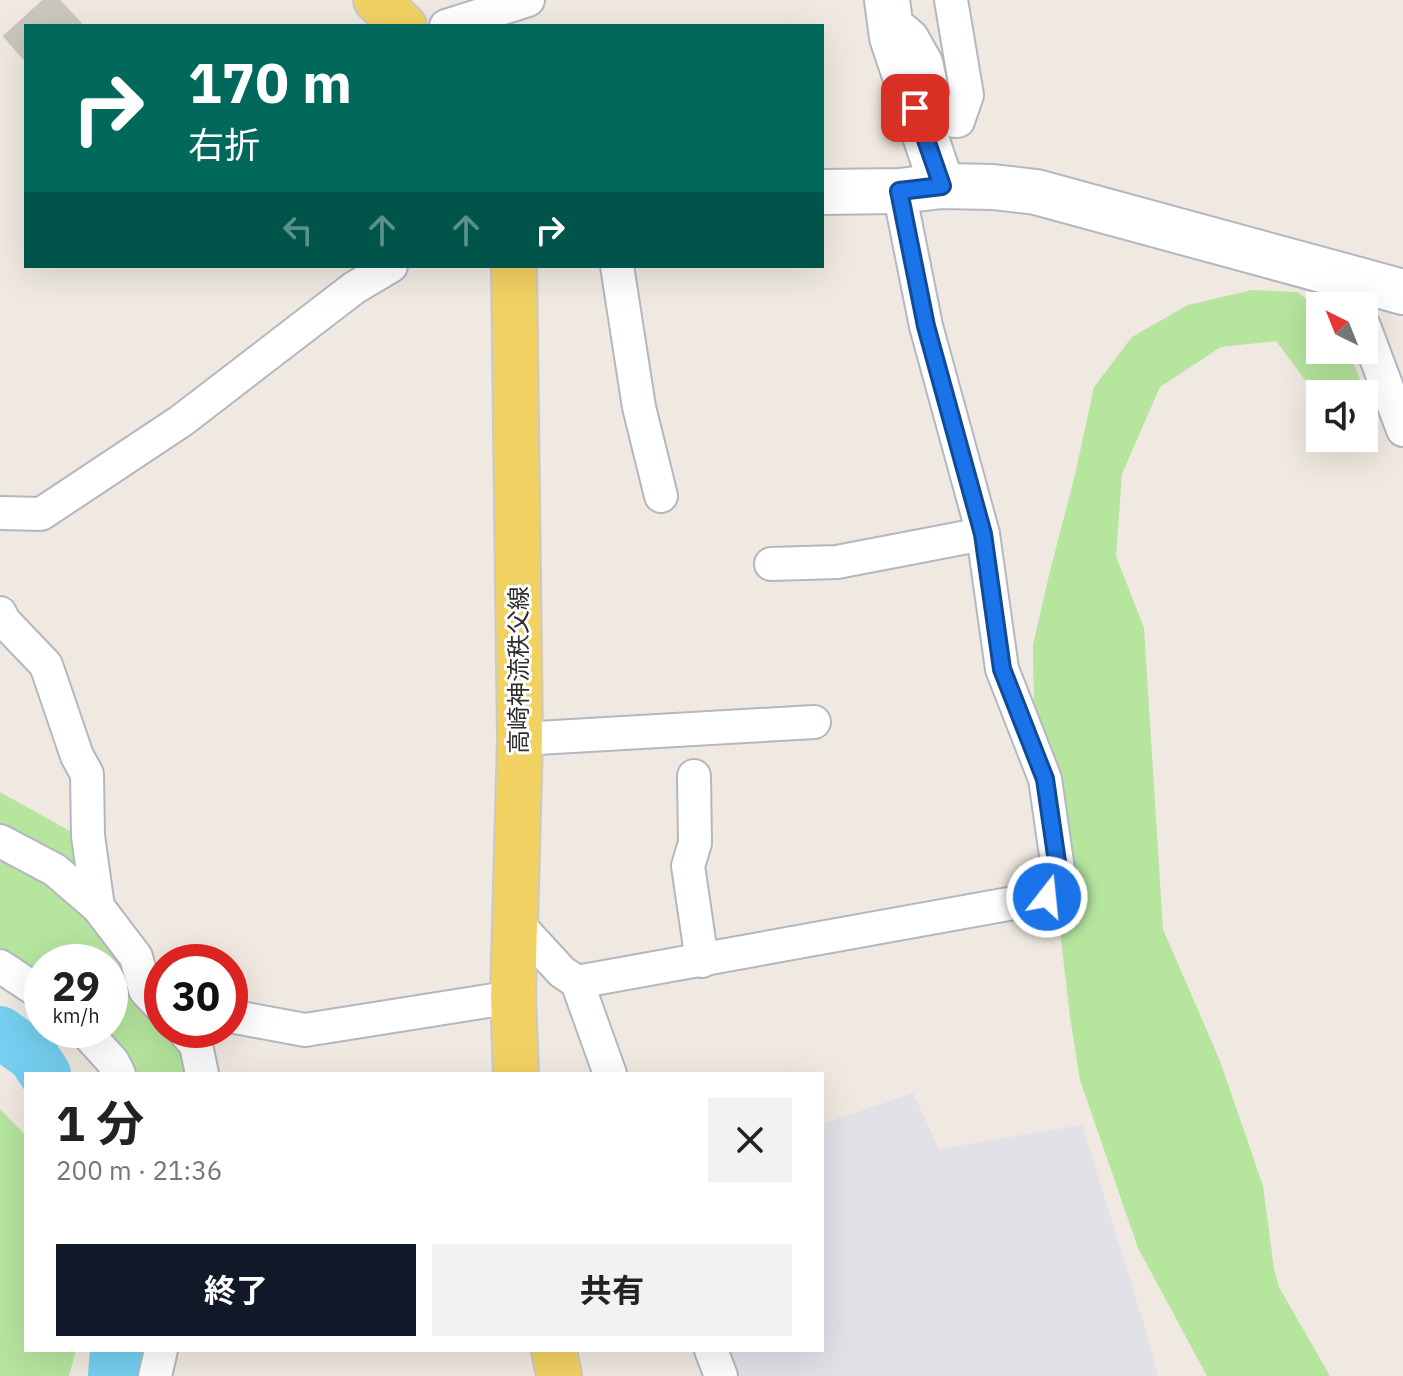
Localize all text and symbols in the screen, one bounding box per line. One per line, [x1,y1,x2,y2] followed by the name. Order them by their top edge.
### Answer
[188,46,352,118] text: 170 m
[56,56,160,160] icon: right
[881,74,949,142] pin
[893,86,937,130] icon: arrive
[188,121,260,168] text: 右折
[276,208,320,252] icon: left
[360,208,404,252] icon: ahead
[444,208,488,252] icon: ahead
[528,208,572,252] icon: right
[1306,292,1378,364] north arrow
[1306,292,1378,452] map controls
[1306,380,1378,452] button: sound
[502,586,534,754] street label: 高崎神流秩父線
[1005,855,1089,939] position arrow
[144,944,248,1048] speed limit sign: 30
[52,960,100,1012] text: 29
[52,1002,100,1029] text: km/h
[56,1092,144,1154] text: 1 分
[708,1098,792,1182] button: close
[56,1153,222,1187] text: 200 m · 21:36
[56,1244,416,1336] button: 終了
[432,1244,792,1336] button: 共有

